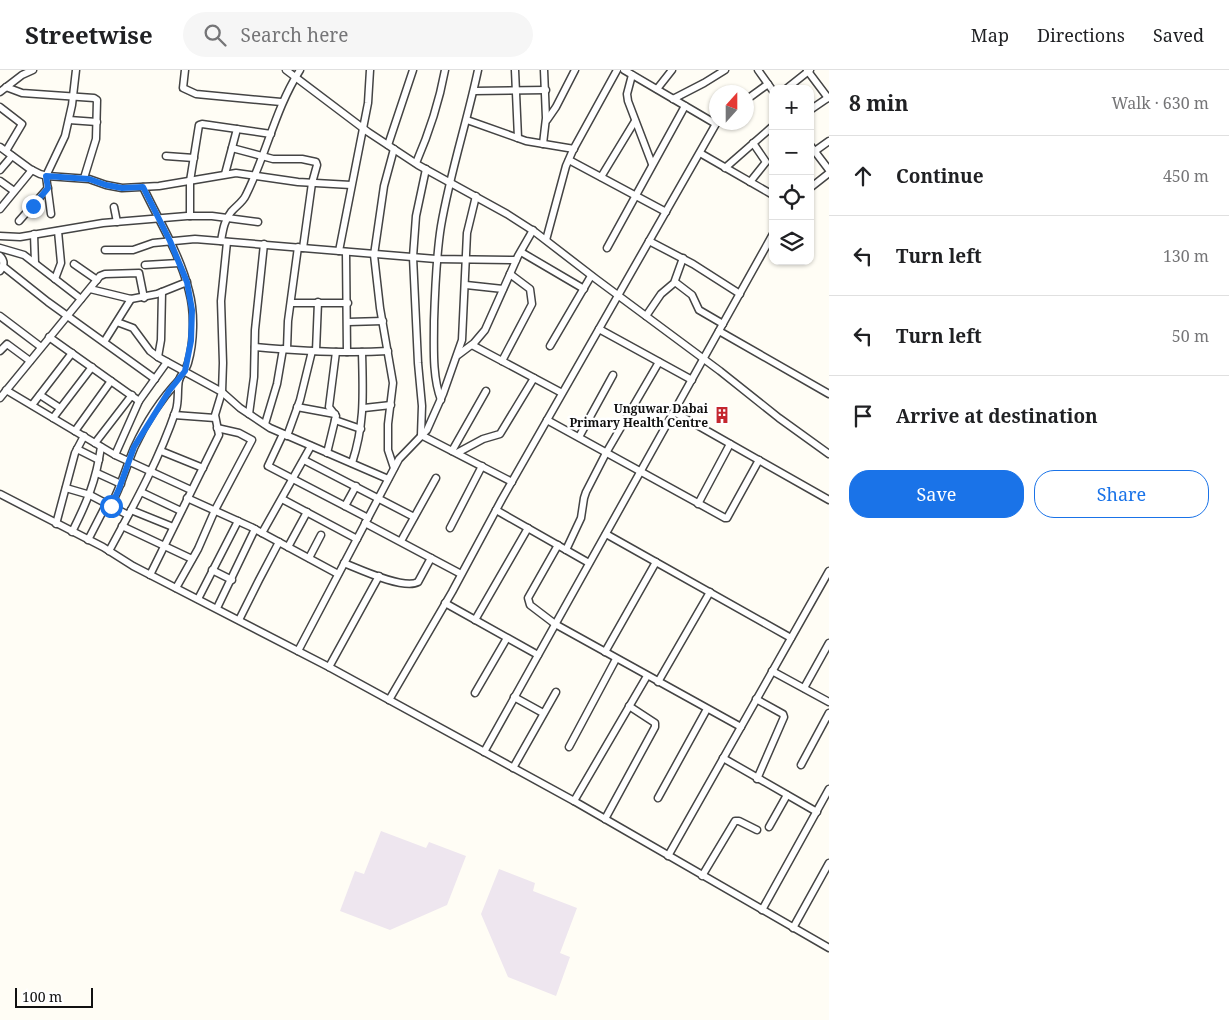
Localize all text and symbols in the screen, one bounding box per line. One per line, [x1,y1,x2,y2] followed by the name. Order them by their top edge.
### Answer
[183,12,533,57] search box
[25,18,153,51] text: Streetwise
[201,21,229,49] icon: search
[241,22,348,48] text: Search here
[971,23,1009,47] text: Map
[1037,23,1125,47] text: Directions
[1153,23,1204,47] text: Saved
[709,85,754,130] north arrow
[769,85,814,265] map controls
[769,85,814,130] button: +
[849,89,908,117] text: 8 min
[1112,92,1209,114] text: Walk · 630 m
[769,130,814,175] button: −
[849,162,877,190] icon: ahead
[896,163,984,189] text: Continue
[1163,165,1209,187] text: 450 m
[769,175,814,220] button: locate
[22,195,45,218] route end
[769,220,814,265] button: layers
[849,242,877,270] icon: left
[896,243,982,269] text: Turn left
[1163,245,1209,267] text: 130 m
[849,322,877,350] icon: left
[896,323,982,349] text: Turn left
[1172,325,1209,347] text: 50 m
[569,400,709,431] place label: Unguwar Dabai Primary Health Centre
[849,402,877,430] icon: arrive
[896,403,1098,429] text: Arrive at destination
[712,405,732,425] building icon: Unguwar Dabai Primary Health Centre
[849,470,1024,518] button: Save
[1034,470,1209,518] button: Share
[100,495,123,518] route start
[15,985,92,1008] scale bar
[22,987,62,1006] text: 100 m

